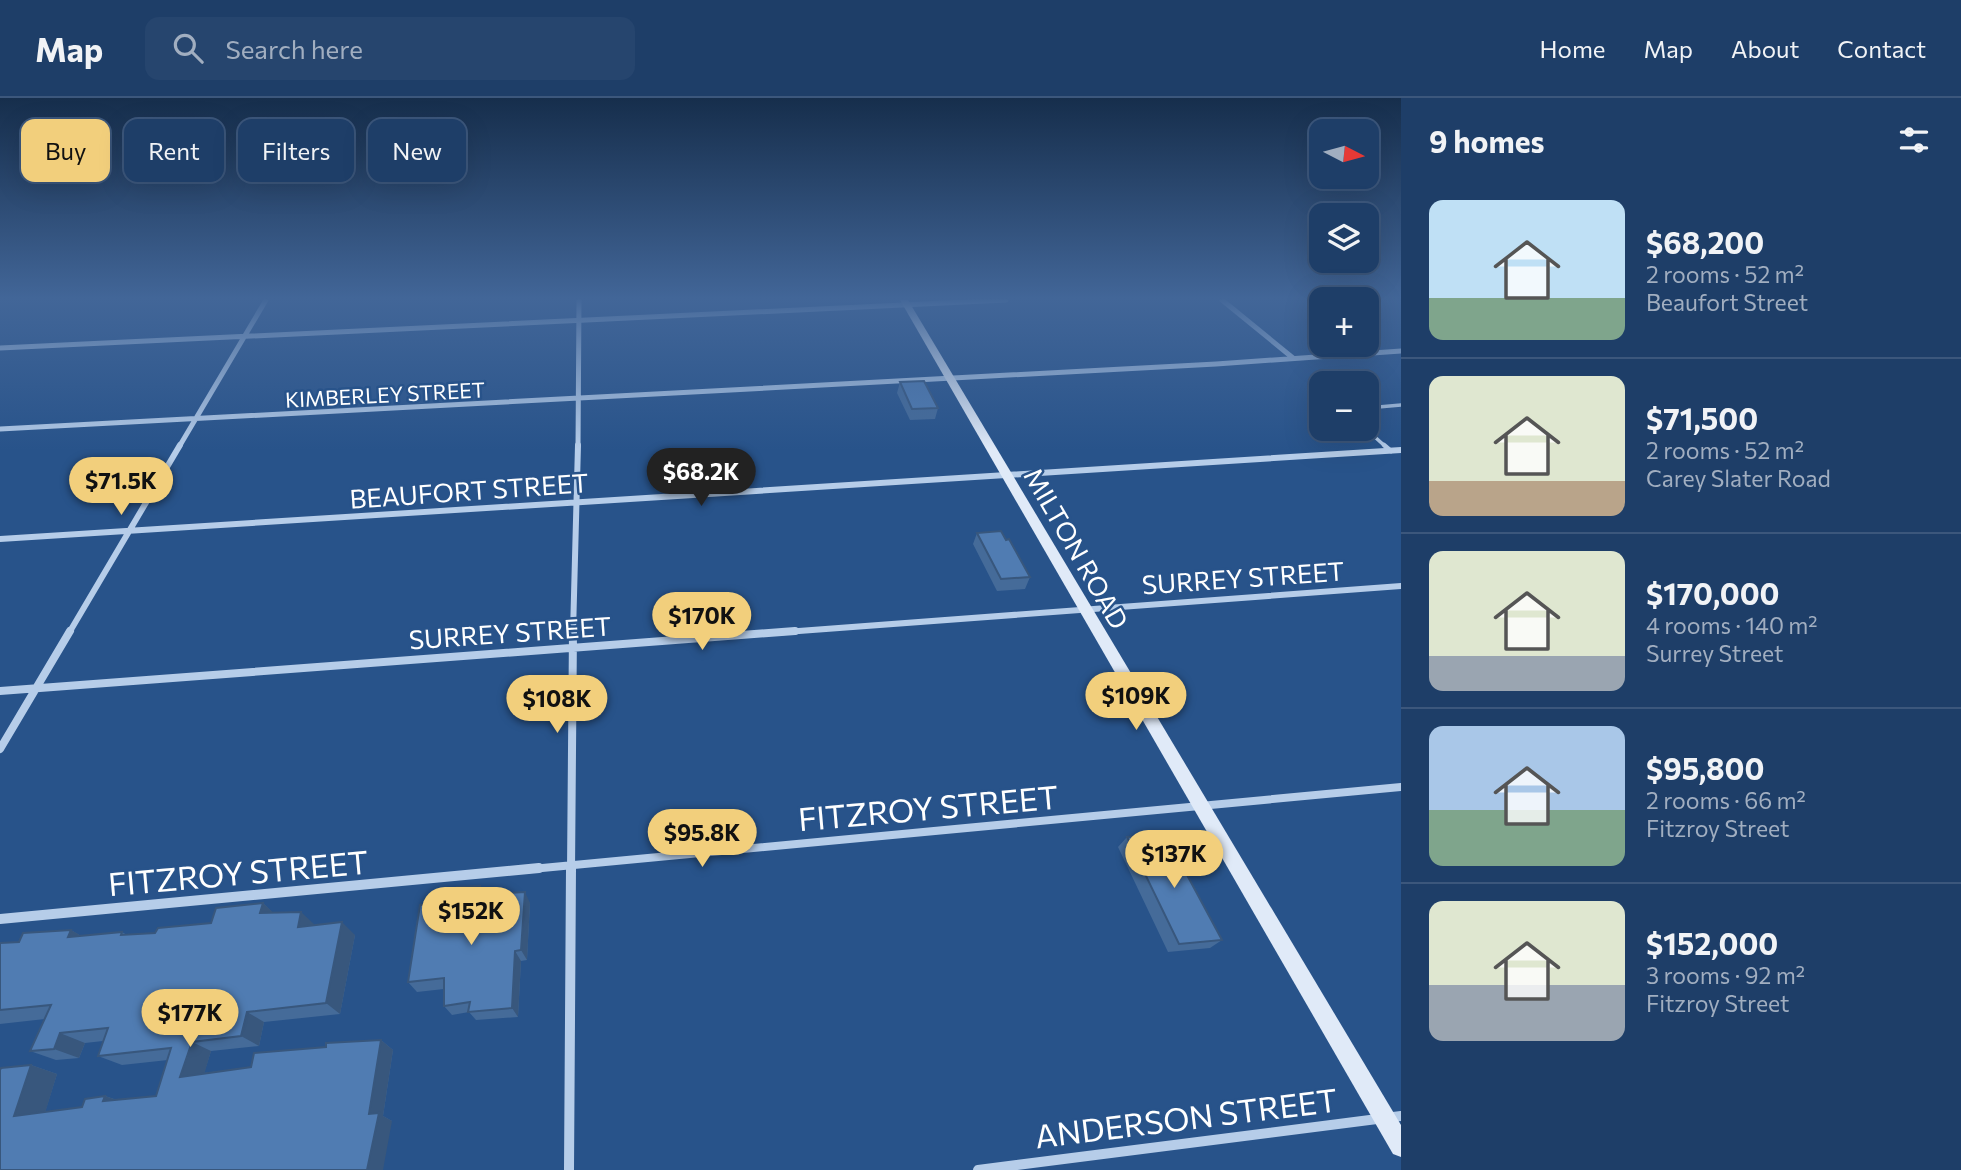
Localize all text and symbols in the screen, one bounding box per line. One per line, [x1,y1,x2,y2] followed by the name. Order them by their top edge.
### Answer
[145,17,635,80] search box
[35,28,103,69] text: Map
[169,29,207,67] icon: search
[225,33,363,64] text: Search here
[1540,34,1606,63] text: Home
[1644,34,1693,63] text: Map
[1731,34,1799,63] text: About
[1837,34,1926,63] text: Contact
[21,119,110,182] chip: Buy
[124,119,224,182] chip: Rent
[238,119,354,182] chip: Filters
[368,119,466,182] chip: New
[1309,119,1379,189] north arrow
[1309,119,1379,441] map controls
[1895,121,1933,159] icon: filters
[1429,122,1544,159] text: 9 homes
[1309,203,1379,273] button: layers
[1646,223,1764,260] text: $68,200
[1485,228,1569,312] icon: home
[1646,260,1804,288] text: 2 rooms · 52 m²
[1309,287,1379,357] button: +
[1646,288,1808,316] text: Beaufort Street
[1309,371,1379,441] button: −
[284,376,486,412] street label: KIMBERLEY STREET
[1646,399,1758,436] text: $71,500
[1485,404,1569,488] icon: home
[1646,436,1804,464] text: 2 rooms · 52 m²
[644,448,758,508] pin: $68.2K
[663,457,739,485] text: $68.2K
[64,458,178,517] pin: $71.5K
[1018,462,1136,634] street label: MILTON ROAD
[1646,464,1831,492] text: Carey Slater Road
[85,466,157,494] text: $71.5K
[348,466,590,514] street label: BEAUFORT STREET
[1141,554,1345,600] street label: SURREY STREET
[1646,574,1780,611] text: $170,000
[1485,579,1569,663] icon: home
[653,592,751,652] pin: $170K
[668,601,736,629] text: $170K
[408,609,612,655] street label: SURREY STREET
[1646,611,1818,639] text: 4 rooms · 140 m²
[1646,639,1783,667] text: Surrey Street
[1087,672,1185,732] pin: $109K
[508,676,606,735] pin: $108K
[1101,681,1171,709] text: $109K
[522,684,592,712] text: $108K
[1646,749,1764,786] text: $95,800
[1485,754,1569,838] icon: home
[796,776,1060,838] street label: FITZROY STREET
[1646,786,1806,814] text: 2 rooms · 66 m²
[645,810,759,869] pin: $95.8K
[1646,814,1789,842] text: Fitzroy Street
[664,818,740,846] text: $95.8K
[1125,830,1223,890] pin: $137K
[1141,839,1207,867] text: $137K
[106,841,370,903] street label: FITZROY STREET
[422,888,520,947] pin: $152K
[438,896,504,924] text: $152K
[1646,924,1778,961] text: $152,000
[1485,929,1569,1013] icon: home
[1646,961,1805,989] text: 3 rooms · 92 m²
[1646,989,1789,1017] text: Fitzroy Street
[141,990,239,1049] pin: $177K
[158,998,222,1026] text: $177K
[1033,1079,1339,1155] street label: ANDERSON STREET

